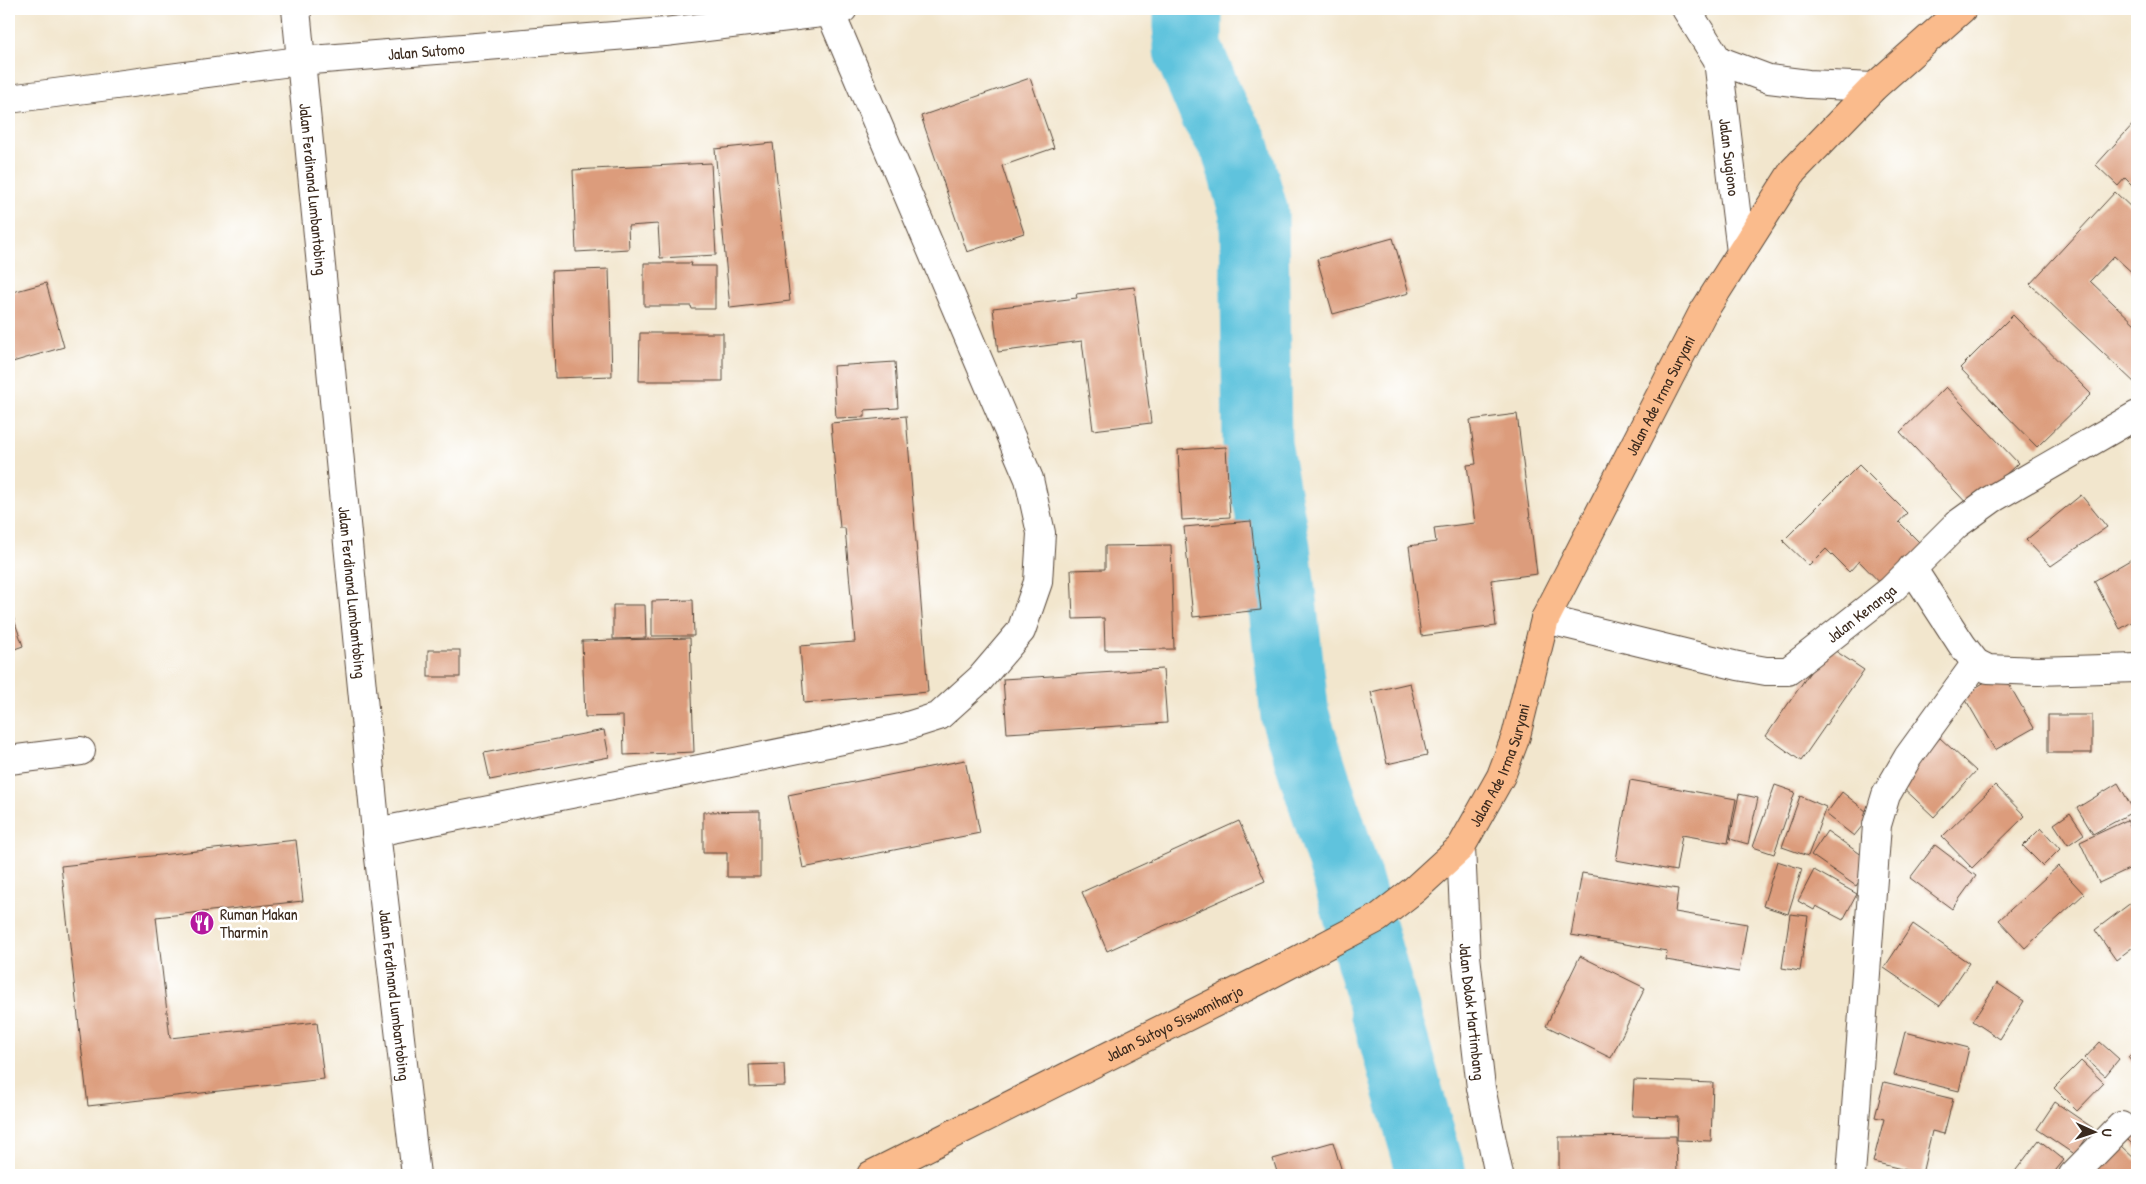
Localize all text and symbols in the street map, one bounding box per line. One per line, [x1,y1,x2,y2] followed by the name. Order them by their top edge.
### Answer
[387,37,466,65] street label: Jalan Sutomo
[294,102,333,276] street label: Jalan Ferdinand Lumbantobing
[1714,117,1745,198] street label: Jalan Sugiono
[1620,331,1700,459] street label: Jalan Ade Irma Suryani
[333,505,372,679] street label: Jalan Ferdinand Lumbantobing
[1822,580,1901,648] street label: Jalan Kenanga
[1464,701,1535,831] street label: Jalan Ade Irma Suryani
[220,903,298,943] place label: Ruman Makan Tharmin
[374,908,416,1082] street label: Jalan Ferdinand Lumbantobing
[189,910,215,936] restaurant icon: Ruman Makan Tharmin
[1454,942,1491,1081] street label: Jalan Dolok Martimbang
[1102,979,1247,1067] street label: Jalan Sutoyo Siswomiharjo
[2068,1106,2118,1156] north arrow
[2098,1128,2117,1137] text: U

